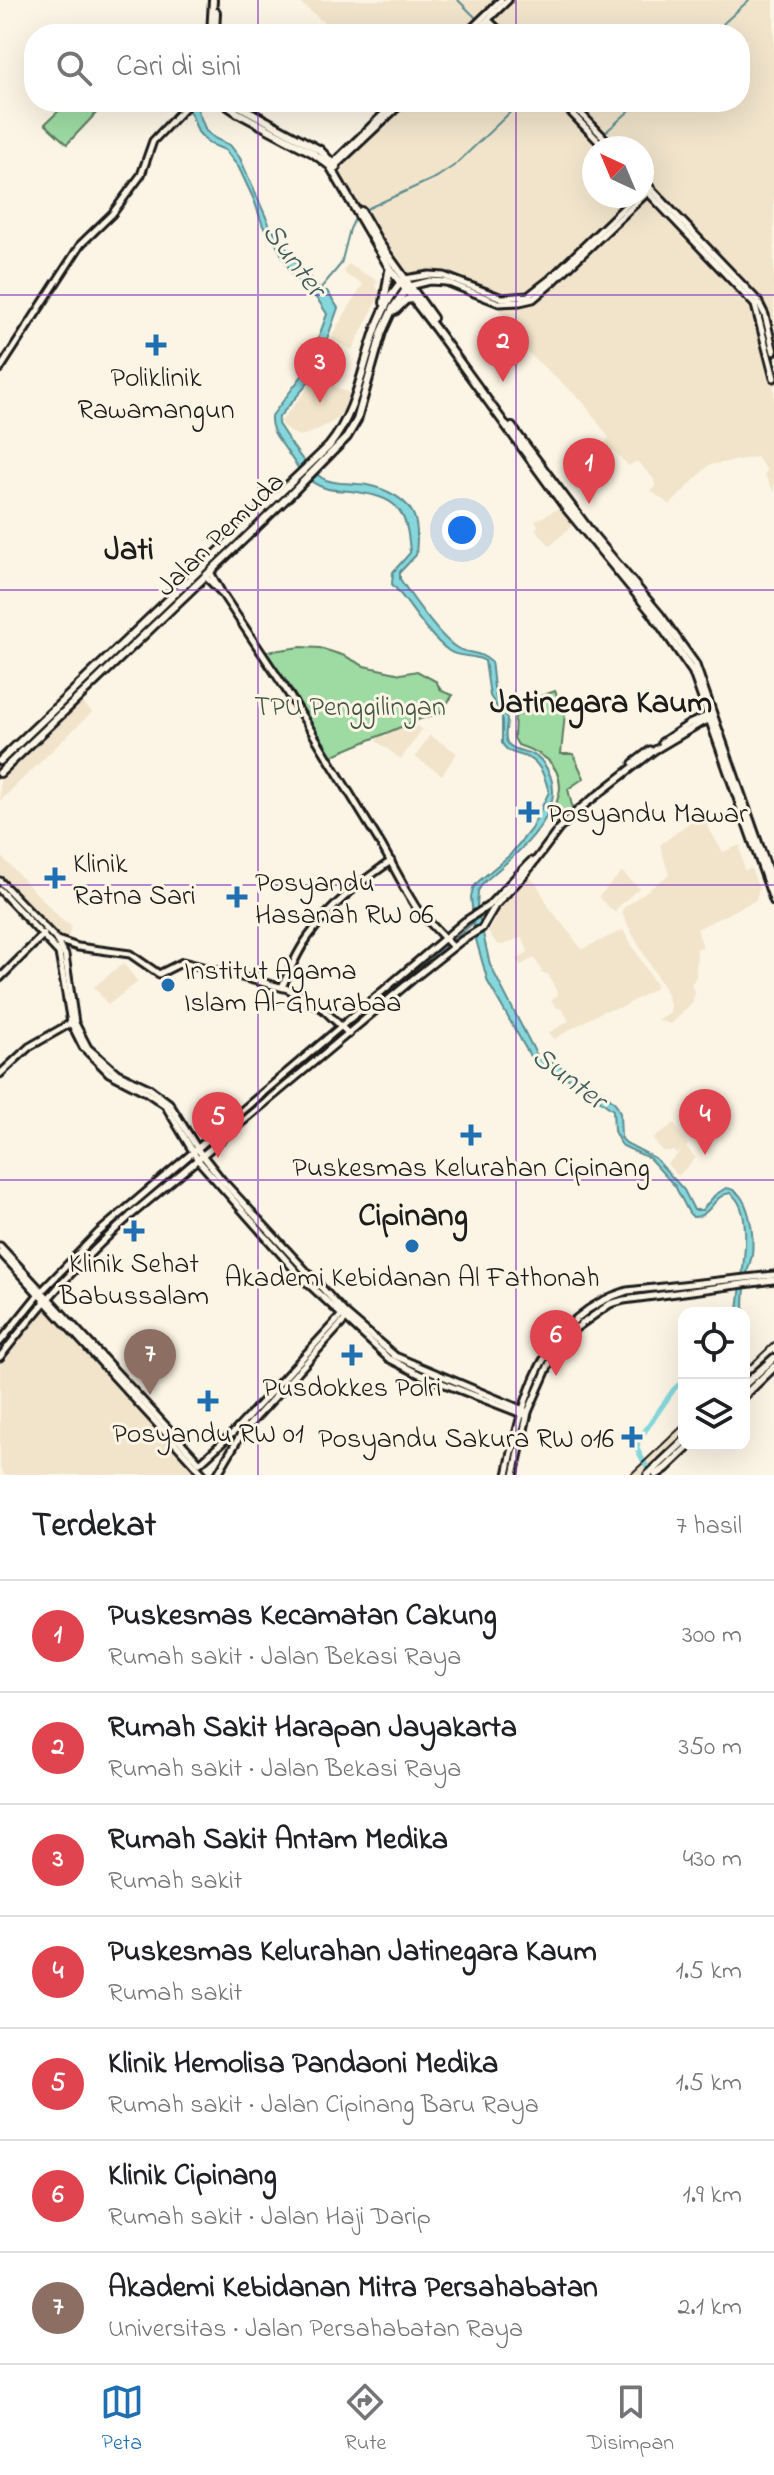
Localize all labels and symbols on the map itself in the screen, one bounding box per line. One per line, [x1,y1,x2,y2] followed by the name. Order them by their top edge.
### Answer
[582,136,654,208] north arrow
[250,214,338,311] water label: Sunter
[477,316,529,382] pin: 2
[145,334,167,356] marker: Poliklinik Rawamangun
[294,337,346,403] pin: 3
[77,359,235,432] place label: Poliklinik Rawamangun
[563,438,615,504] pin: 1
[148,463,295,608] street label: Jalan Pemuda
[442,510,482,550] your location
[104,528,154,575] district label: Jati
[490,681,712,729] district label: Jatinegara Kaum
[254,688,446,729] park label: TPU Penggilingan
[547,795,748,836] place label: Posyandu Mawar
[518,801,540,823] marker: Posyandu Mawar
[73,845,196,918] place label: Klinik Ratna Sari
[255,864,434,937] place label: Posyandu Hasanah RW 06
[44,867,66,889] marker: Klinik Ratna Sari
[226,886,248,908] marker: Posyandu Hasanah RW 06
[184,952,401,1025] place label: Institut Agama Islam Al-Ghurabaa
[159,976,177,994] marker: Institut Agama Islam Al-Ghurabaa
[521,1037,618,1124] water label: Sunter
[679,1089,731,1155] pin: 4
[192,1092,244,1158] pin: 5
[460,1124,482,1146] marker: Puskesmas Kelurahan Cipinang
[292,1149,650,1190] place label: Puskesmas Kelurahan Cipinang
[358,1194,468,1242] district label: Cipinang
[123,1220,145,1242] marker: Klinik Sehat Babussalam
[403,1237,421,1255] marker: Akademi Kebidanan Al Fathonah
[58,1245,209,1318] place label: Klinik Sehat Babussalam
[225,1259,599,1300] place label: Akademi Kebidanan Al Fathonah
[530,1310,582,1376] pin: 6
[124,1329,176,1395] pin: 7
[341,1344,363,1366] marker: Pusdokkes Polri
[262,1369,442,1410] place label: Pusdokkes Polri
[197,1390,219,1412] marker: Posyandu RW 01
[112,1415,304,1456] place label: Posyandu RW 01
[318,1420,614,1461] place label: Posyandu Sakura RW 016
[621,1426,643,1448] marker: Posyandu Sakura RW 016

